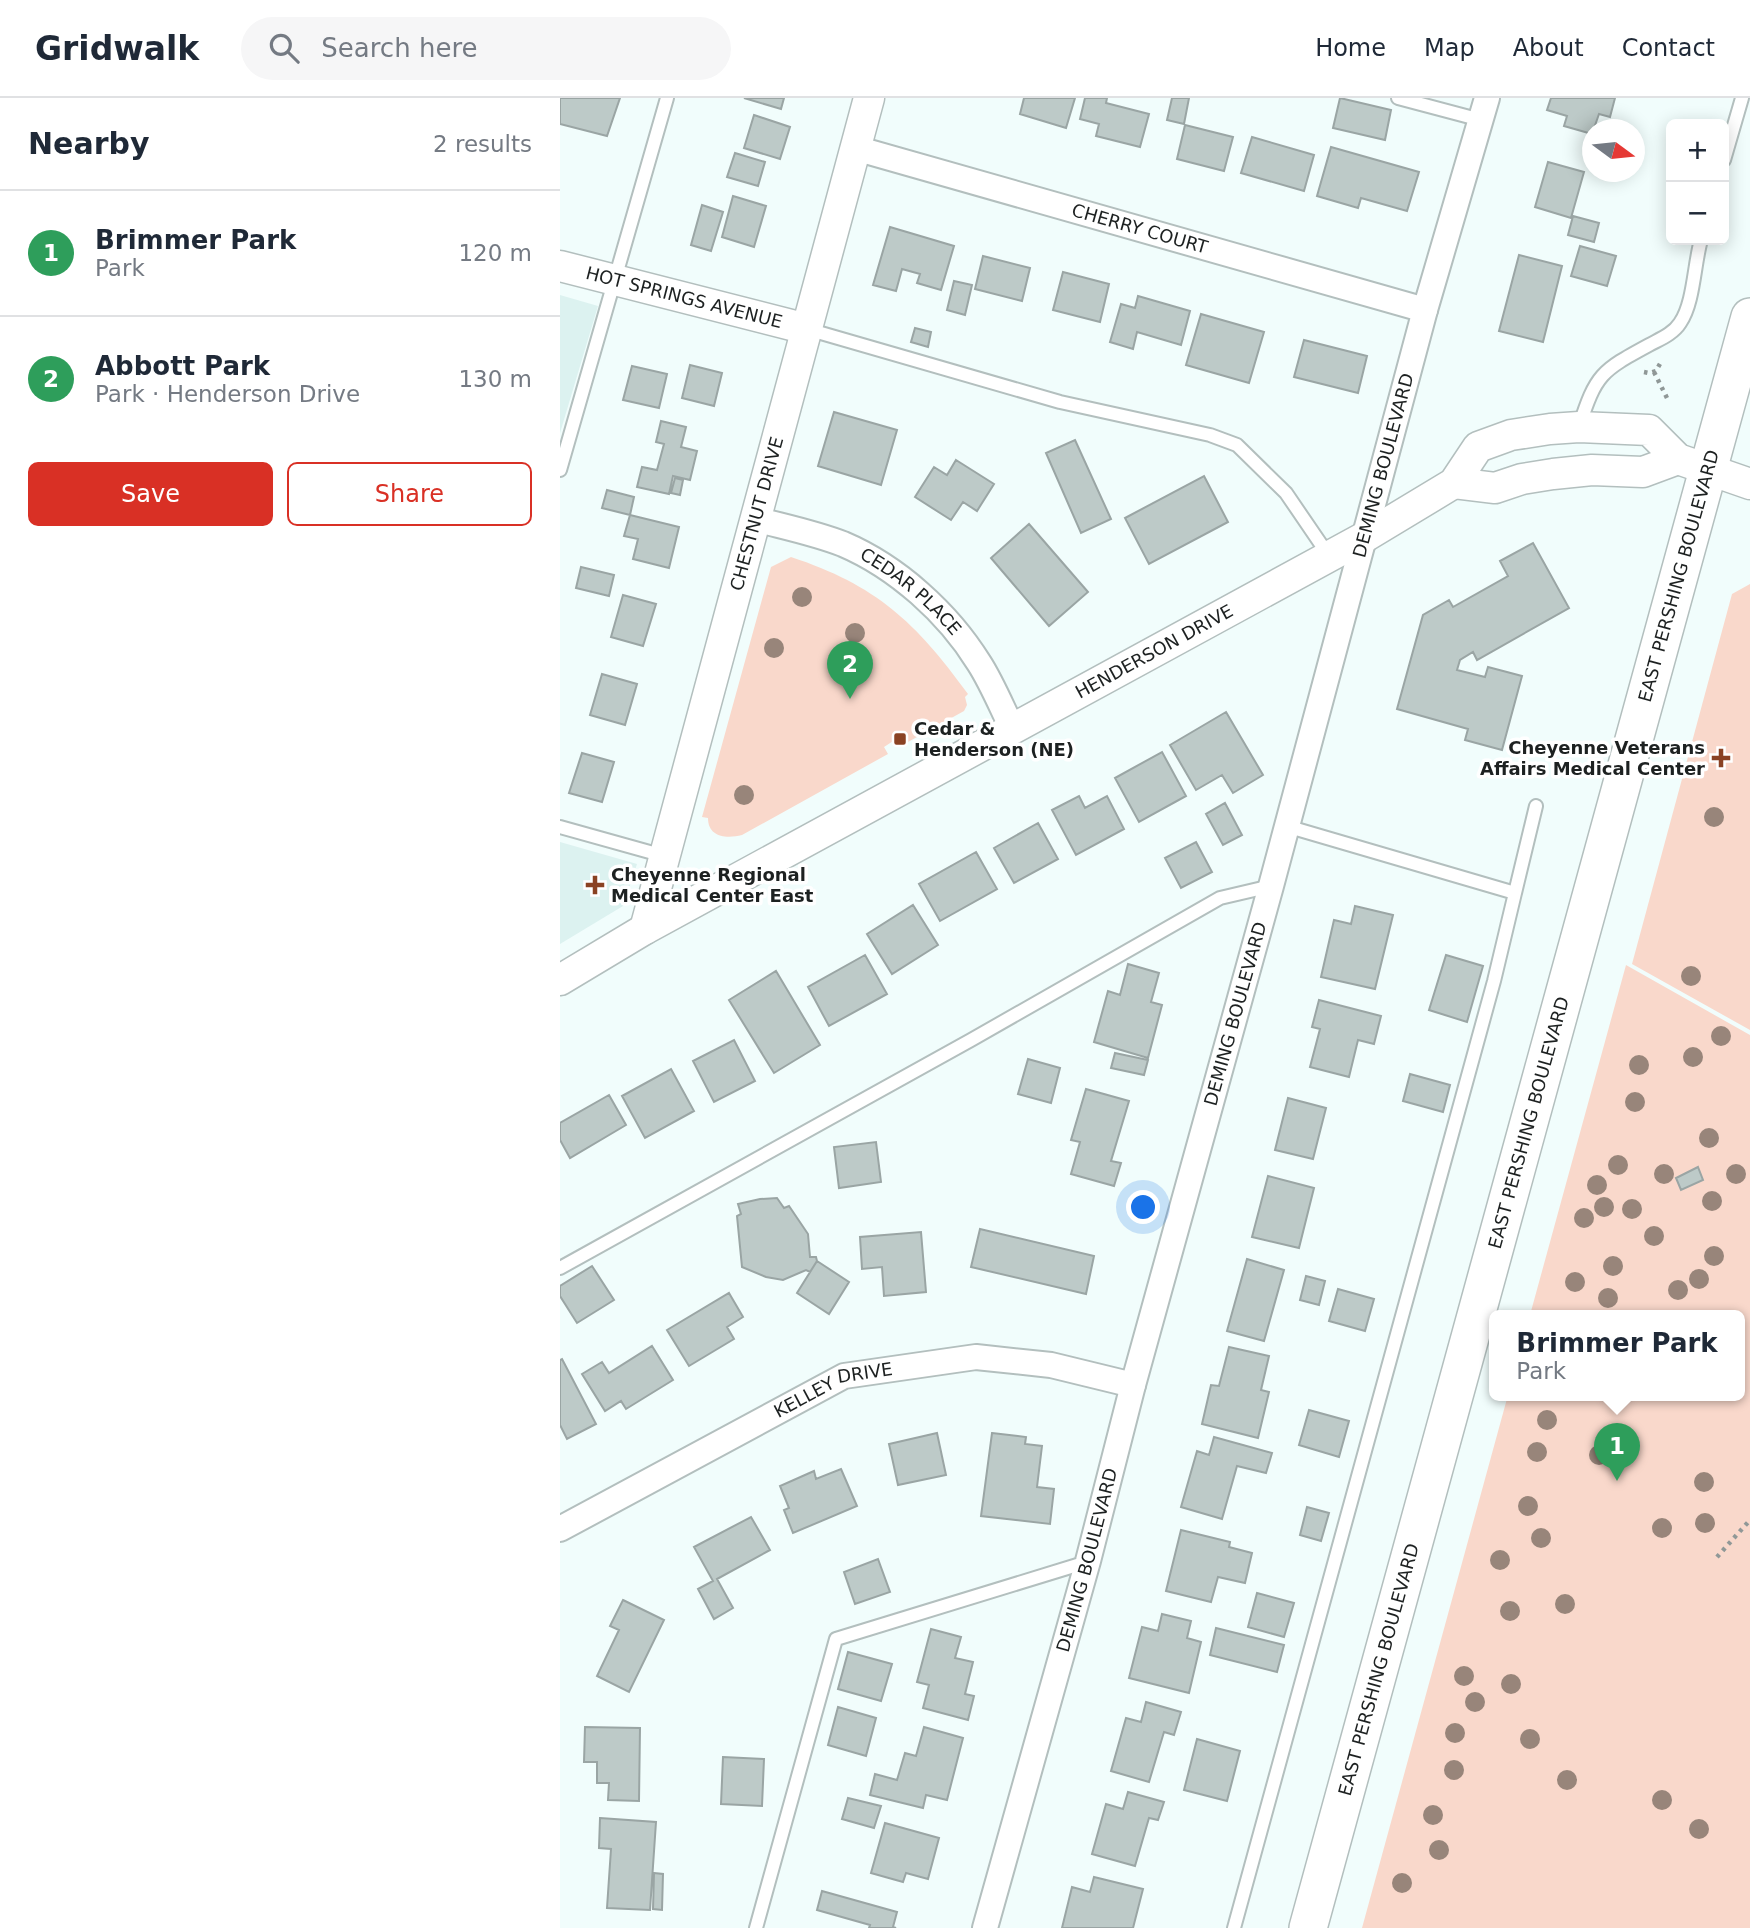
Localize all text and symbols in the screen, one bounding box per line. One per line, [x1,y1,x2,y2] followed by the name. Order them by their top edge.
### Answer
[241,17,731,80] search box
[35,29,199,68] text: Gridwalk
[265,29,303,67] icon: search
[321,33,478,63] text: Search here
[1315,34,1386,62] text: Home
[1424,34,1475,62] text: Map
[1513,34,1584,62] text: About
[1622,34,1715,62] text: Contact
[1582,119,1645,182] north arrow
[1666,119,1729,245] map controls
[1666,119,1729,182] button: +
[28,126,150,161] text: Nearby
[433,131,532,157] text: 2 results
[1666,182,1729,245] button: −
[1070,199,1211,258] street label: CHERRY COURT
[95,225,296,255] text: Brimmer Park
[43,240,59,266] text: 1
[458,240,532,266] text: 120 m
[95,255,145,281] text: Park
[584,262,785,332] street label: HOT SPRINGS AVENUE
[95,351,270,381] text: Abbott Park
[43,366,59,392] text: 2
[458,366,532,392] text: 130 m
[1348,371,1418,560] street label: DEMING BOULEVARD
[95,381,360,407] text: Park · Henderson Drive
[726,434,787,593] street label: CHESTNUT DRIVE
[1634,447,1723,704] street label: EAST PERSHING BOULEVARD
[28,462,273,526] button: Save
[287,462,532,526] button: Share
[857,543,966,639] street label: CEDAR PLACE
[1072,600,1236,703] street label: HENDERSON DRIVE
[827,641,873,699] pin: 2
[914,718,1074,760] place label: Cedar & Henderson (NE)
[892,731,908,747] marker: Cedar & Henderson (NE)
[1480,737,1705,779] place label: Cheyenne Veterans Affairs Medical Center
[1711,748,1731,768] marker: Cheyenne Veterans Affairs Medical Center
[611,864,814,906] place label: Cheyenne Regional Medical Center East
[585,875,605,895] marker: Cheyenne Regional Medical Center East
[1200,919,1271,1108] street label: DEMING BOULEVARD
[1484,994,1573,1251] street label: EAST PERSHING BOULEVARD
[1126,1190,1160,1224] your location
[1489,1310,1745,1401] popup
[1516,1328,1718,1358] text: Brimmer Park
[770,1358,894,1422] street label: KELLEY DRIVE
[1516,1358,1566,1384] text: Park
[1594,1423,1640,1481] pin: 1
[1052,1465,1121,1654] street label: DEMING BOULEVARD
[1334,1541,1423,1798] street label: EAST PERSHING BOULEVARD

